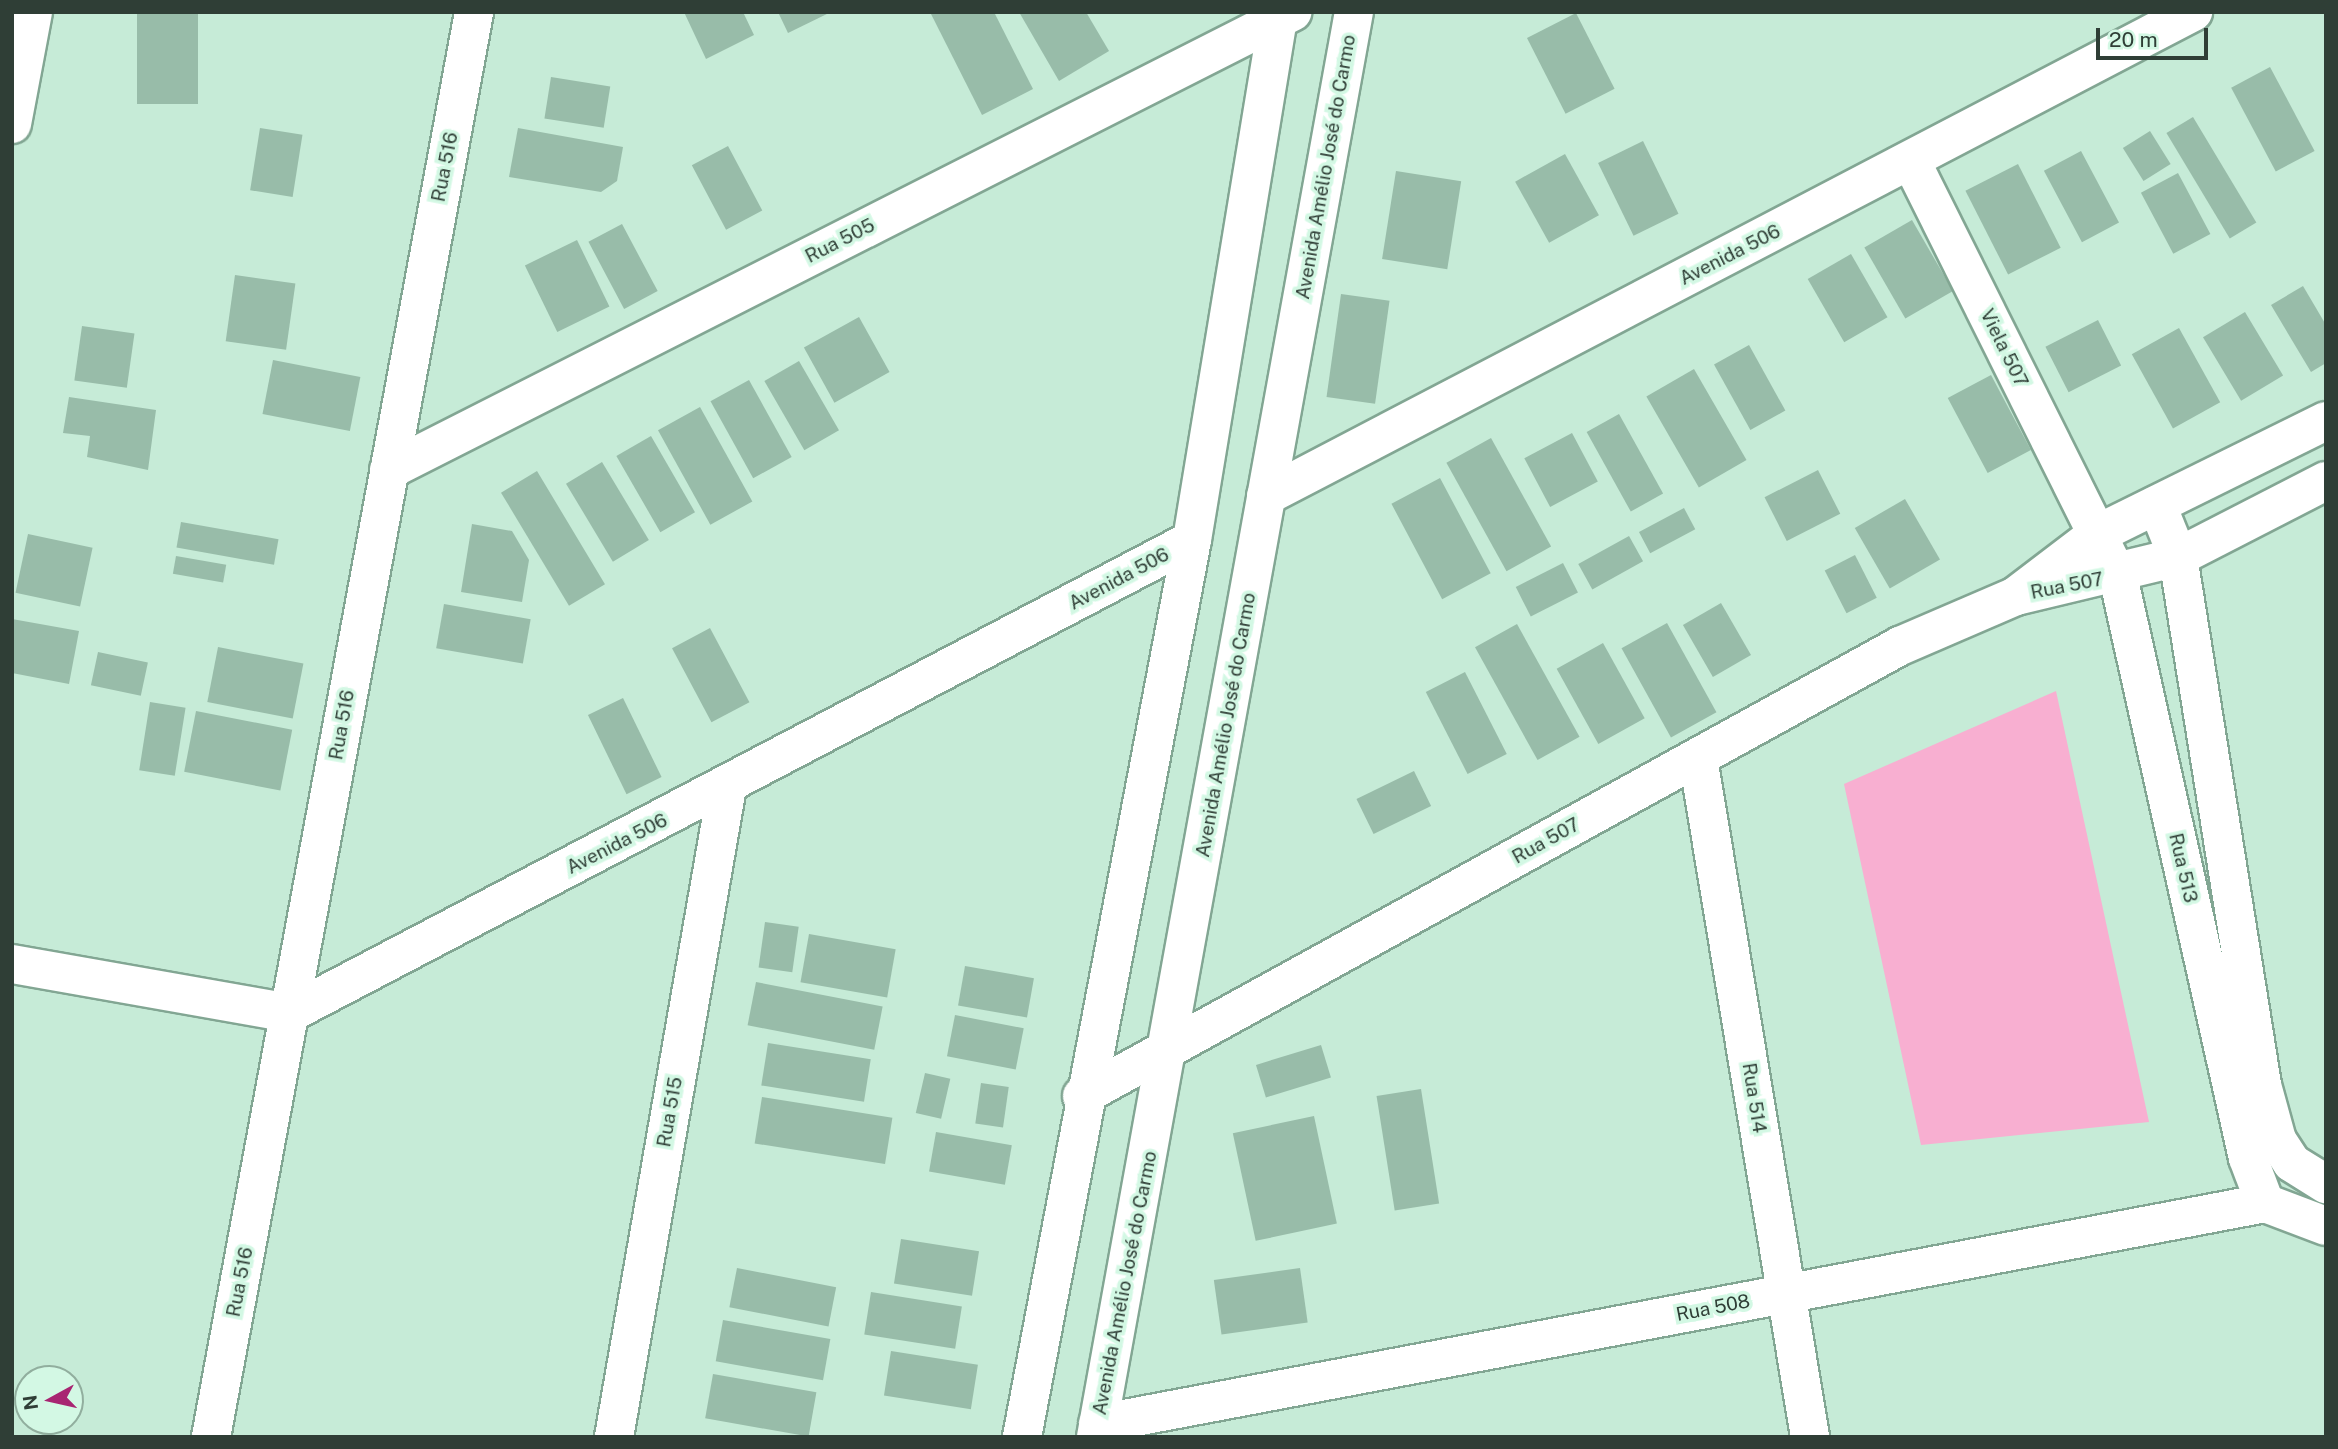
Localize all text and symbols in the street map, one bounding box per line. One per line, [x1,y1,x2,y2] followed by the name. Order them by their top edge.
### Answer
[2100,14,2212,58] scale bar
[2109,27,2158,52] text: 20 m
[1291,33,1361,301] street label: Avenida Amélio José do Carmo
[427,130,463,204] street label: Rua 516
[801,214,879,268] street label: Rua 505
[1676,220,1784,290] street label: Avenida 506
[1975,305,2033,391] street label: Viela 507
[1065,543,1173,615] street label: Avenida 506
[2029,568,2105,604] street label: Rua 507
[1191,591,1261,859] street label: Avenida Amélio José do Carmo
[325,688,359,762] street label: Rua 516
[563,809,671,879] street label: Avenida 506
[1508,813,1584,869] street label: Rua 507
[2164,831,2202,905] street label: Rua 513
[1737,1061,1771,1135] street label: Rua 514
[653,1075,687,1149] street label: Rua 515
[1088,1149,1162,1417] street label: Avenida Amélio José do Carmo
[222,1245,258,1319] street label: Rua 516
[1674,1290,1752,1326] street label: Rua 508
[14,1365,84,1435] north arrow
[18,1394,42,1412] text: N

